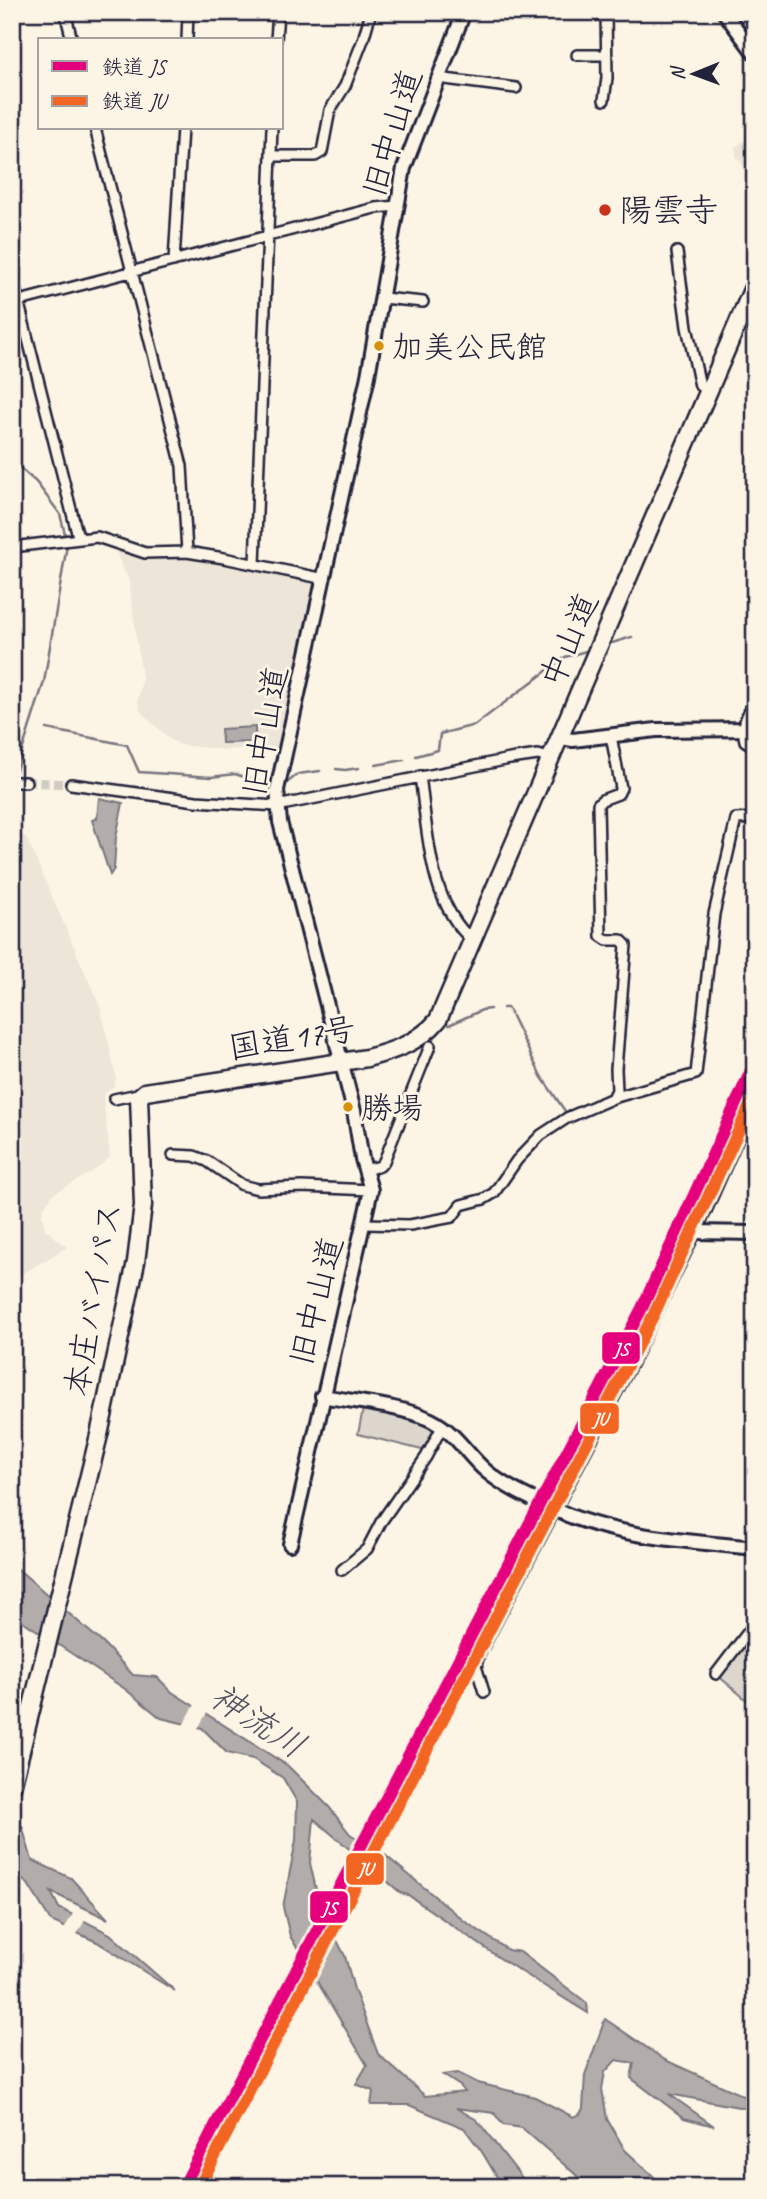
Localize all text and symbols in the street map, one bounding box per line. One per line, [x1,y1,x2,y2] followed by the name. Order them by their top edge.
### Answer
[38,38,284,130] legend
[658,38,728,108] north arrow
[102,54,168,80] text: 鉄道 JS
[353,64,431,202] street label: 旧中山道
[666,65,690,80] text: N
[102,88,169,114] text: 鉄道 JU
[619,189,718,231] place label: 陽雲寺
[597,202,613,218] marker: 陽雲寺
[392,327,547,366] place label: 加美公民館
[372,339,386,353] marker: 加美公民館
[530,586,608,694] street label: 中山道
[233,662,297,800] street label: 旧中山道
[225,1007,359,1069] street label: 国道17号
[361,1088,423,1127] place label: 勝場
[341,1100,355,1114] marker: 勝場
[55,1198,131,1400] street label: 本庄バイパス
[280,1232,352,1370] street label: 旧中山道
[601,1331,641,1365] line badge: JS
[611,1337,631,1361] text: JS
[579,1402,620,1435] line badge: JU
[591,1407,611,1431] text: JU
[202,1674,314,1768] water label: 神流川
[345,1852,385,1886] line badge: JU
[356,1857,376,1881] text: JU
[309,1890,349,1924] line badge: JS
[319,1896,339,1920] text: JS

